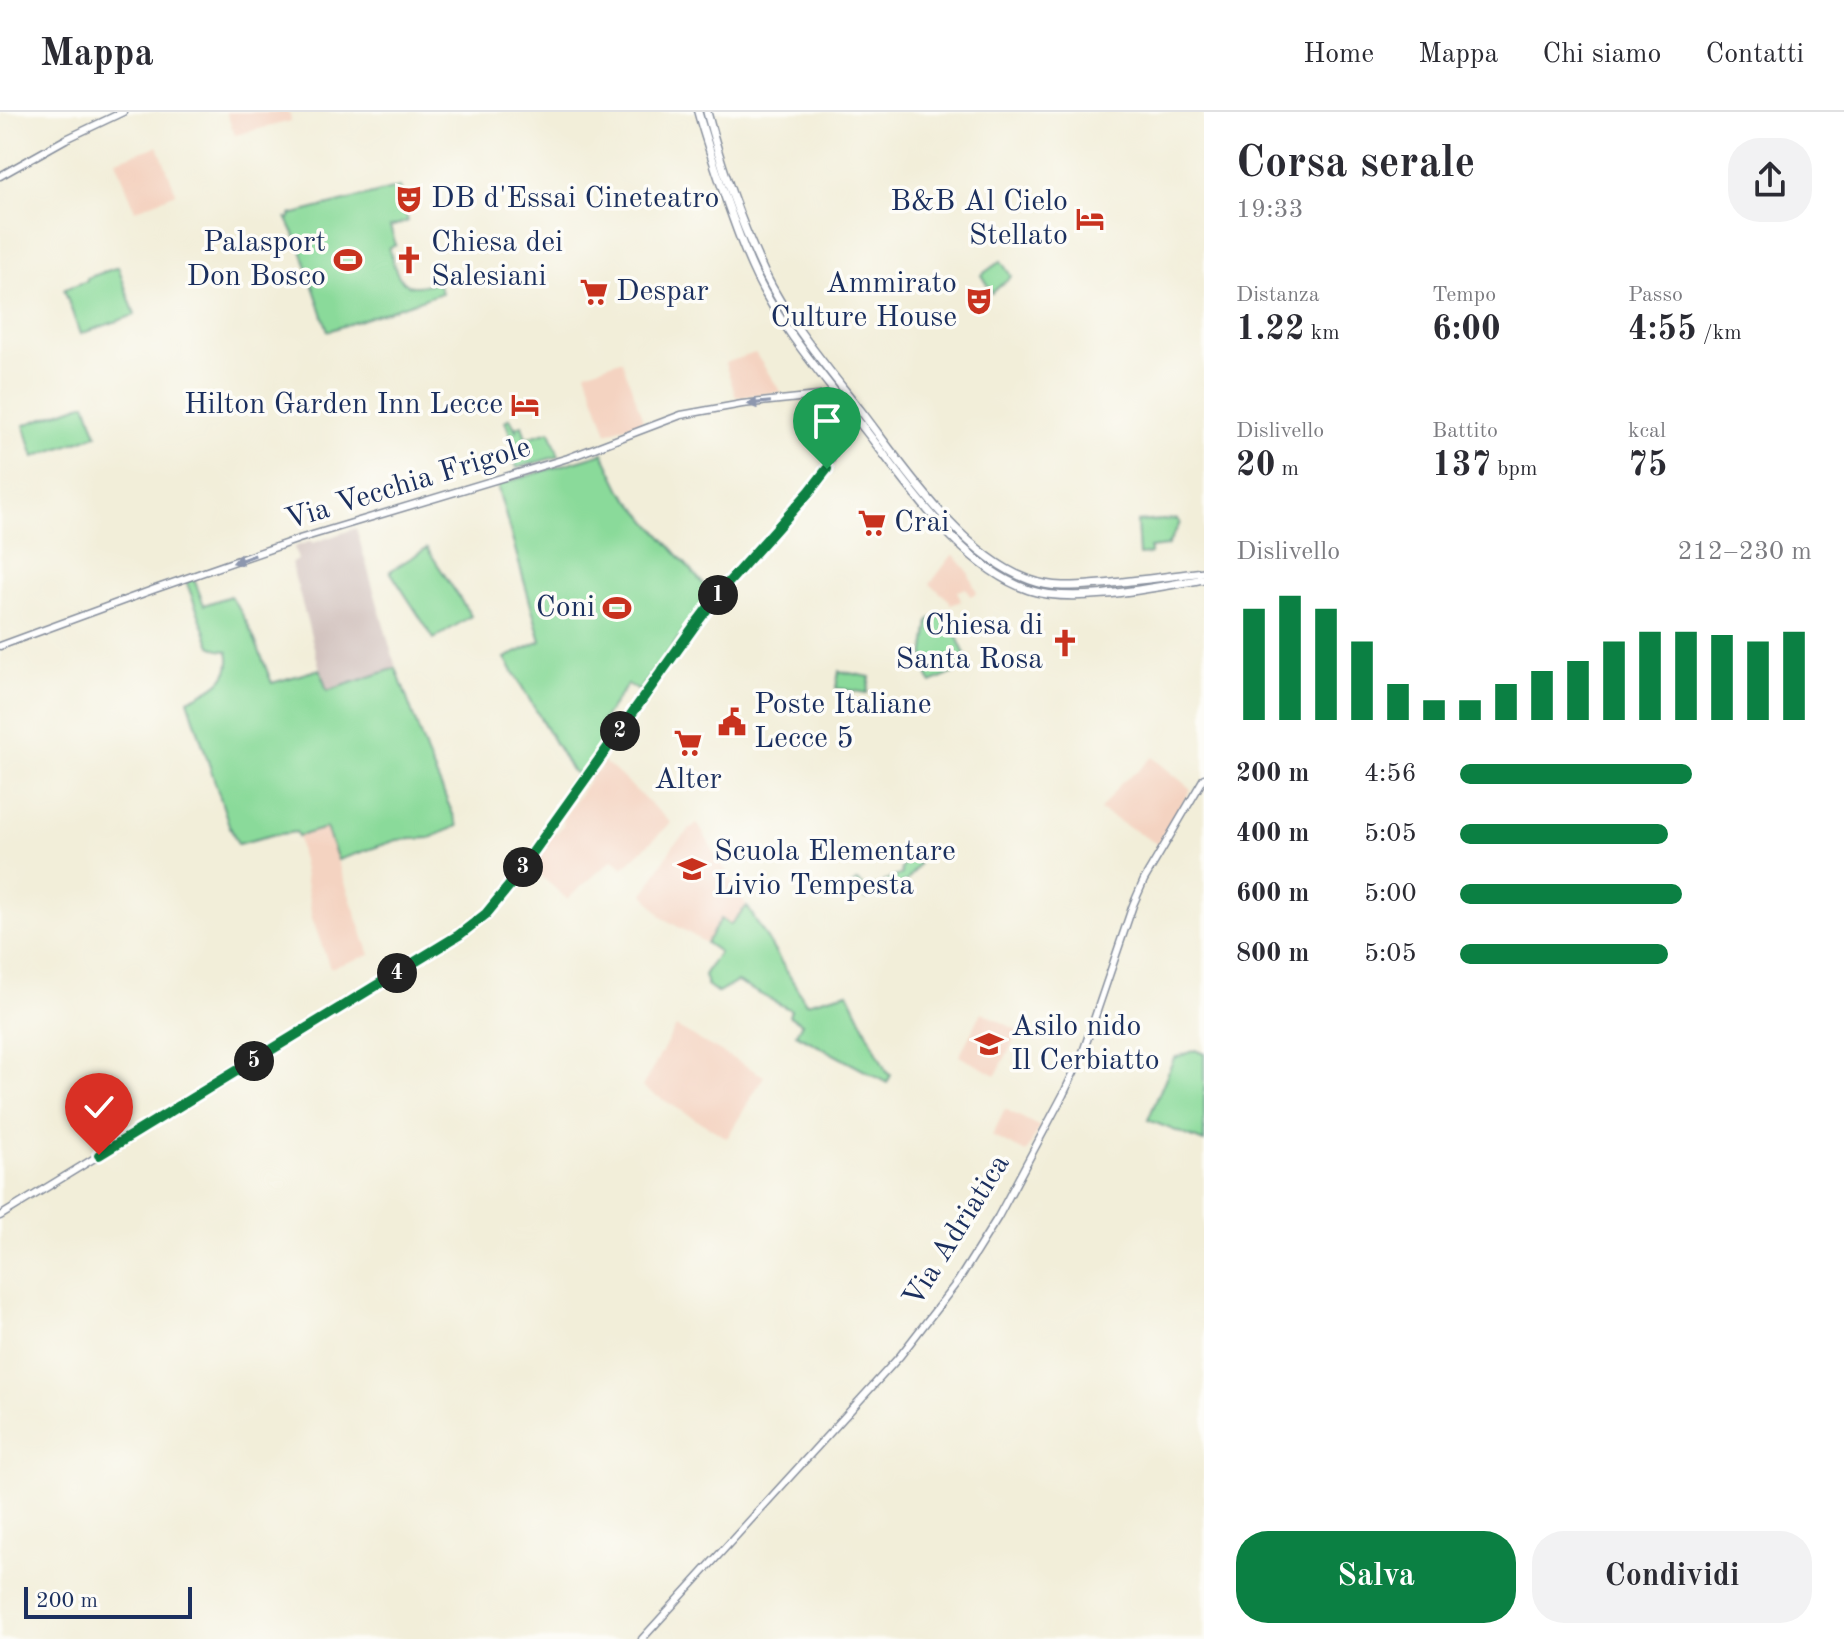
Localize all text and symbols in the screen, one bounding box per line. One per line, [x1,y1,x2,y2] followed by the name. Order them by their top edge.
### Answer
[40,36,154,74] text: Mappa
[1303,41,1374,69] text: Home
[1418,41,1498,69] text: Mappa
[1542,41,1661,69] text: Chi siamo
[1705,41,1804,69] text: Contatti
[1728,138,1812,222] button: share
[1236,142,1475,186] text: Corsa serale
[394,184,424,214] theatre icon: DB d'Essai Cineteatro
[431,184,719,214] place label: DB d'Essai Cineteatro
[890,187,1068,251] place label: B&B Al Cielo Stellato
[1236,197,1304,223] text: 19:33
[1075,204,1105,234] hotel icon: B&B Al Cielo Stellato
[187,228,326,292] place label: Palasport Don Bosco
[431,228,563,292] place label: Chiesa dei Salesiani
[333,245,363,275] sports icon: Palasport Don Bosco
[394,245,424,275] church icon: Chiesa dei Salesiani
[770,269,957,333] place label: Ammirato Culture House
[579,277,609,307] supermarket icon: Despar
[616,277,709,307] place label: Despar
[1236,284,1320,306] text: Distanza
[1432,284,1496,306] text: Tempo
[1628,284,1683,306] text: Passo
[964,286,994,316] theatre icon: Ammirato Culture House
[1236,313,1305,347] text: 1.22
[1432,313,1501,347] text: 6:00
[1628,313,1697,347] text: 4:55
[1305,322,1340,344] text: km
[1697,322,1742,344] text: /km
[793,387,861,469] pin
[184,390,503,420] place label: Hilton Garden Inn Lecce
[510,390,540,420] hotel icon: Hilton Garden Inn Lecce
[746,396,771,409] one-way arrow
[805,399,849,443] icon: arrive
[1236,420,1324,442] text: Dislivello
[1432,420,1498,442] text: Battito
[1628,420,1666,442] text: kcal
[282,432,534,536] street label: Via Vecchia Frigole
[1236,449,1275,483] text: 20
[1432,449,1491,483] text: 137
[1628,449,1667,483] text: 75
[1275,458,1299,480] text: m
[1491,458,1537,480] text: bpm
[857,508,887,538] supermarket icon: Crai
[894,508,949,538] place label: Crai
[1236,539,1340,565] text: Dislivello
[1677,539,1812,565] text: 212–230 m
[231,553,255,565] one-way arrow
[698,575,738,615] pin: 1
[712,584,724,606] text: 1
[536,593,595,623] place label: Coni
[602,593,632,623] sports icon: Coni
[895,611,1043,675] place label: Chiesa di Santa Rosa
[1050,628,1080,658] church icon: Chiesa di Santa Rosa
[754,690,932,754] place label: Poste Italiane Lecce 5
[717,707,747,737] public building icon: Poste Italiane Lecce 5
[600,711,640,751] pin: 2
[614,720,626,742] text: 2
[673,728,703,758] supermarket icon: Alter
[1236,761,1309,787] text: 200 m
[1364,761,1417,787] text: 4:56
[654,765,722,795] place label: Alter
[1236,821,1309,847] text: 400 m
[1364,821,1417,847] text: 5:05
[714,837,956,901] place label: Scuola Elementare Livio Tempesta
[503,847,543,887] pin: 3
[677,854,707,884] school or university icon: Scuola Elementare Livio Tempesta
[517,856,529,878] text: 3
[1236,881,1309,907] text: 600 m
[1364,881,1417,907] text: 5:00
[1236,941,1309,967] text: 800 m
[1364,941,1417,967] text: 5:05
[377,953,417,993] pin: 4
[391,962,403,984] text: 4
[1011,1012,1160,1076] place label: Asilo nido Il Cerbiatto
[974,1029,1004,1059] school or university icon: Asilo nido Il Cerbiatto
[234,1041,274,1081] pin: 5
[248,1050,260,1072] text: 5
[65,1073,133,1155] pin
[77,1085,121,1129] icon: check
[898,1149,1016,1313] street label: Via Adriatica
[1236,1531,1516,1623] button: Salva
[1532,1531,1812,1623] button: Condividi
[24,1583,192,1619] scale bar
[36,1590,98,1612] text: 200 m

